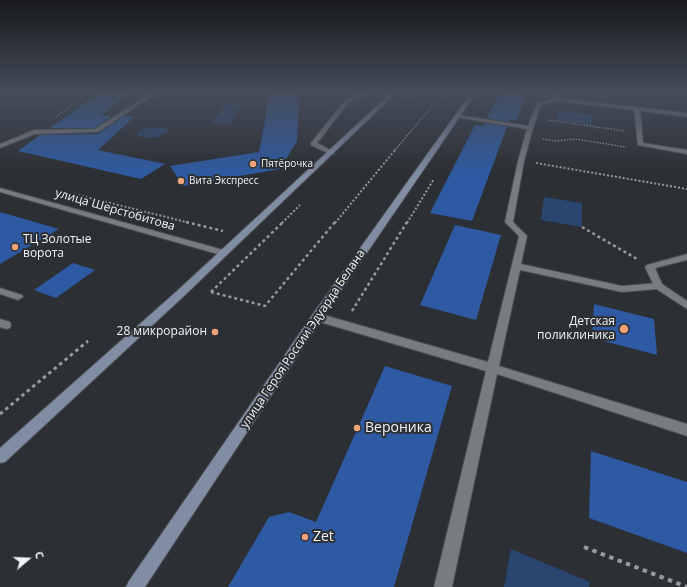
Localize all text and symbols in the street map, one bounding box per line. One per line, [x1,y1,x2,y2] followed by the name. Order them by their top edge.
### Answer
[261,158,313,170] place label: Пятёрочка
[248,159,258,169] marker: Пятёрочка
[189,175,258,187] place label: Вита Экспресс
[176,176,186,186] marker: Вита Экспресс
[53,186,177,234] street label: улица Шерстобитова
[23,233,91,261] place label: ТЦ Золотые ворота
[10,242,20,252] marker: ТЦ Золотые ворота
[238,247,368,431] street label: улица Героя России Эдуарда Белана
[537,315,615,343] place label: Детская поликлиника
[618,323,630,335] marker: Детская поликлиника
[117,325,207,339] place label: 28 микрорайон
[210,327,220,337] marker: 28 микрорайон
[365,420,432,436] place label: Вероника
[352,423,362,433] marker: Вероника
[313,529,334,545] place label: Zet
[300,532,310,542] marker: Zet
[8,539,48,579] north arrow
[32,549,48,561] text: С

